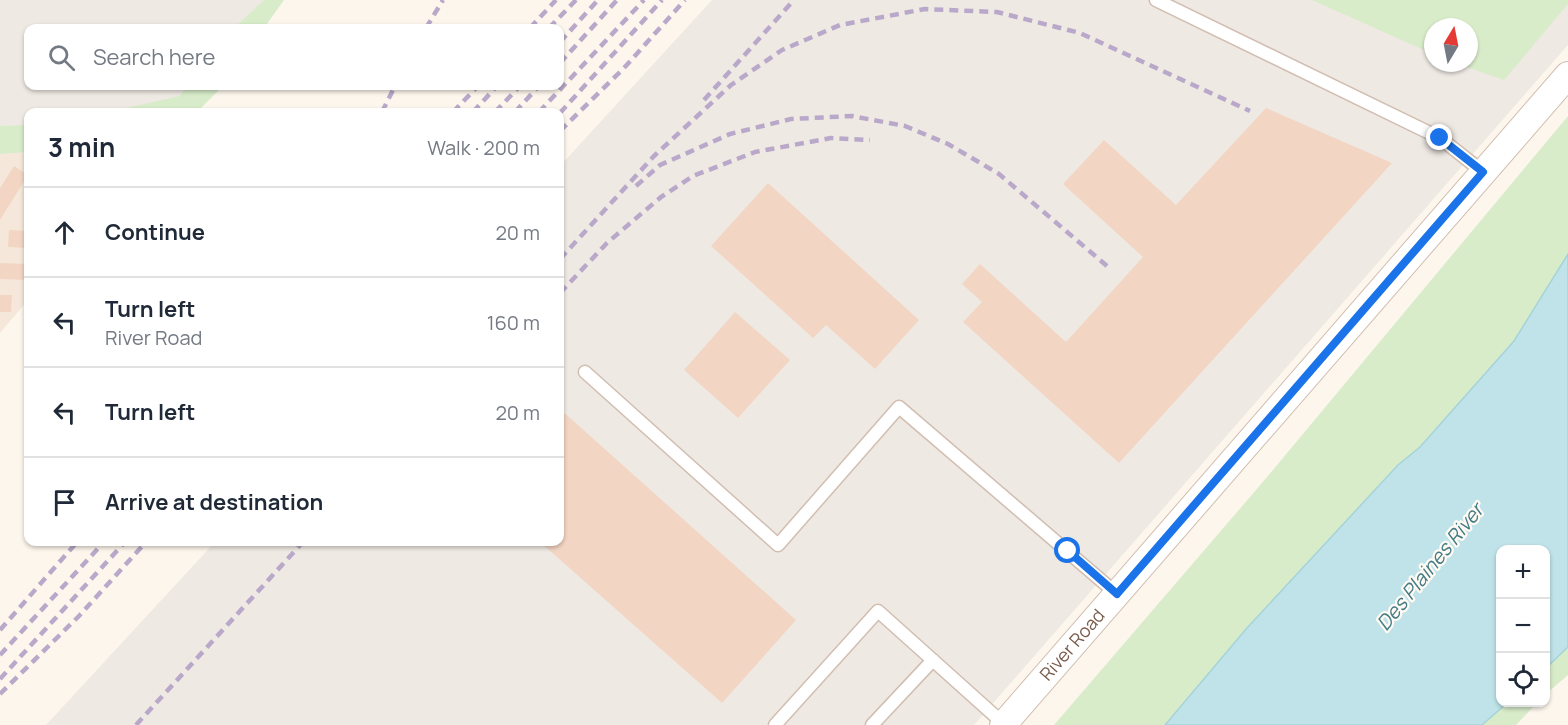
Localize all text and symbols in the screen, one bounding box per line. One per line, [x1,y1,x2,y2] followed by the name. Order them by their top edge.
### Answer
[1424,18,1478,72] north arrow
[24,24,564,90] search box
[45,41,78,74] icon: search
[93,42,215,72] text: Search here
[1426,124,1452,150] route end
[48,129,115,165] text: 3 min
[427,134,540,161] text: Walk · 200 m
[48,216,81,249] icon: ahead
[105,217,205,247] text: Continue
[495,219,540,246] text: 20 m
[105,294,195,324] text: Turn left
[48,306,81,339] icon: left
[487,309,540,336] text: 160 m
[105,324,202,351] text: River Road
[48,396,81,429] icon: left
[105,397,195,427] text: Turn left
[495,399,540,426] text: 20 m
[48,486,81,519] icon: arrive
[105,487,323,517] text: Arrive at destination
[1370,495,1491,636] water label: Des Plaines River
[1054,537,1080,563] route start
[1496,545,1550,707] map controls
[1496,545,1550,599] button: +
[1496,599,1550,653] button: −
[1034,603,1110,685] street label: River Road
[1496,653,1550,707] button: locate

